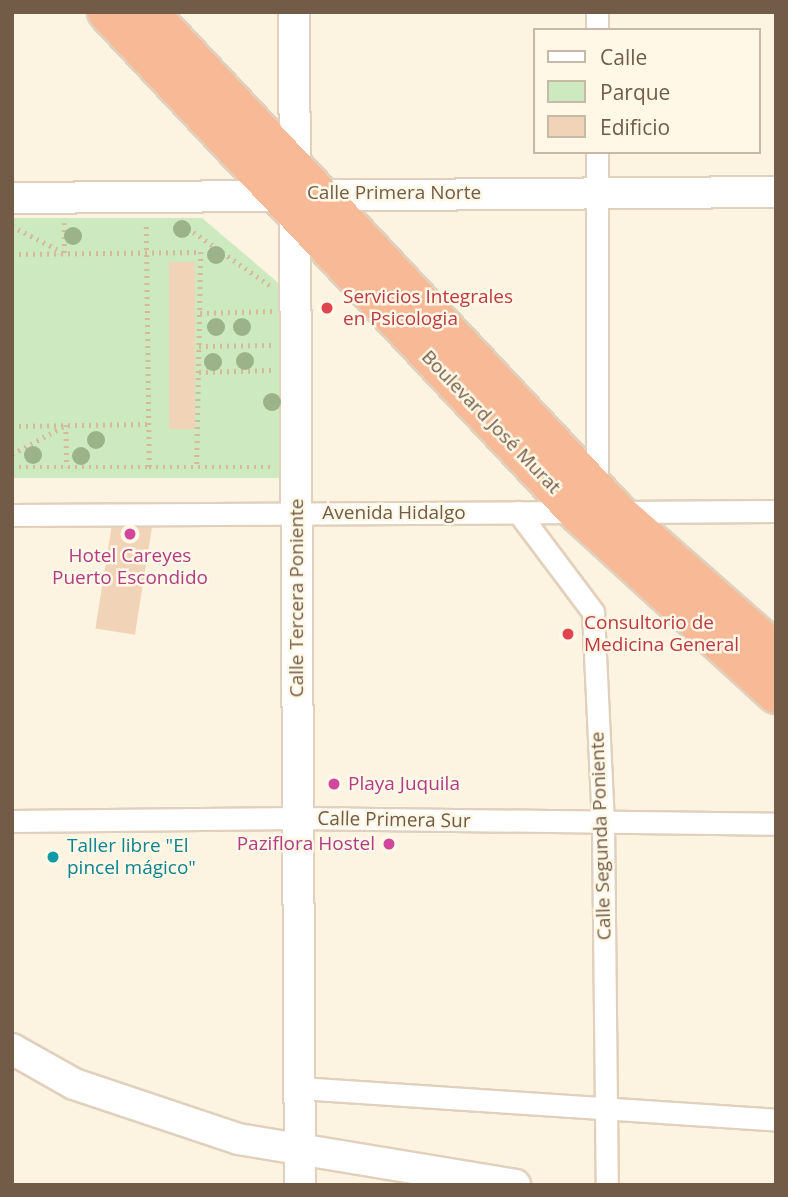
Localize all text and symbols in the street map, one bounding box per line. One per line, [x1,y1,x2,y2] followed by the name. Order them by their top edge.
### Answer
[532,28,760,154] legend
[600,43,647,71] text: Calle
[600,78,670,106] text: Parque
[600,113,670,141] text: Edificio
[307,182,481,204] street label: Calle Primera Norte
[343,286,513,330] place label: Servicios Integrales en Psicologia
[317,298,337,318] marker: Servicios Integrales en Psicologia
[417,346,565,498] street label: Boulevard José Murat
[286,499,308,697] street label: Calle Tercera Poniente
[322,502,466,524] street label: Avenida Hidalgo
[122,526,138,542] marker: Hotel Careyes Puerto Escondido
[52,545,208,589] place label: Hotel Careyes Puerto Escondido
[584,612,739,656] place label: Consultorio de Medicina General
[558,624,578,644] marker: Consultorio de Medicina General
[586,731,616,941] street label: Calle Segunda Poniente
[348,773,460,795] place label: Playa Juquila
[326,776,342,792] marker: Playa Juquila
[317,807,471,833] street label: Calle Primera Sur
[237,833,375,855] place label: Paziflora Hostel
[67,835,196,879] place label: Taller libre "El pincel mágico"
[381,836,397,852] marker: Paziflora Hostel
[45,849,61,865] marker: Taller libre "El pincel mágico"

